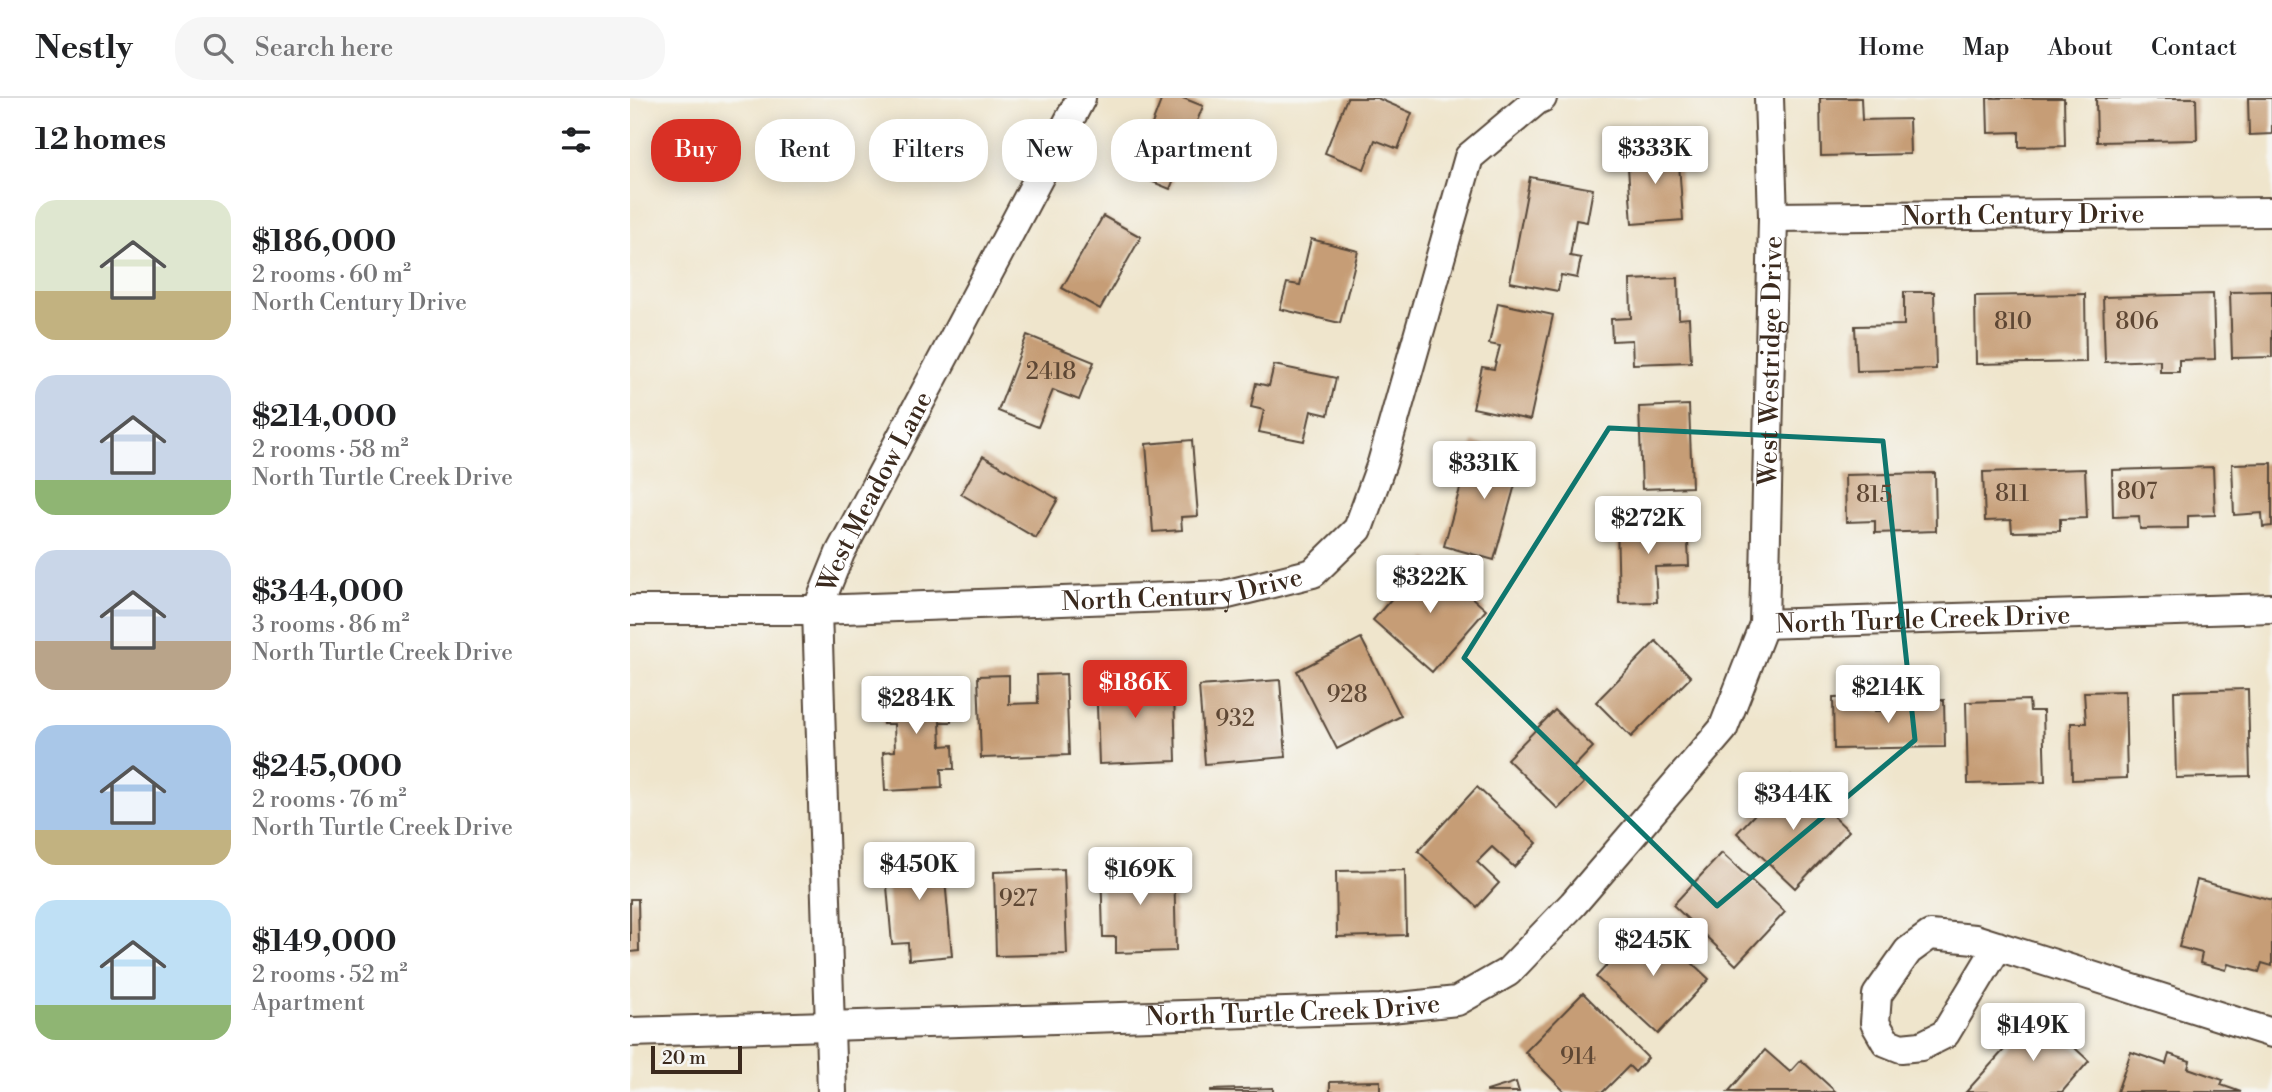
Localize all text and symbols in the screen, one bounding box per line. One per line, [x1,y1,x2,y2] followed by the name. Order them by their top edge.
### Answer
[175,17,665,80] search box
[35,28,133,69] text: Nestly
[199,29,237,67] icon: search
[255,32,393,64] text: Search here
[1859,33,1924,63] text: Home
[1962,33,2010,63] text: Map
[2048,33,2113,63] text: About
[2151,33,2237,63] text: Contact
[651,119,741,182] chip: Buy
[755,119,855,182] chip: Rent
[869,119,988,182] chip: Filters
[1002,119,1097,182] chip: New
[1111,119,1277,182] chip: Apartment
[35,121,166,159] text: 12 homes
[557,121,595,159] icon: filters
[1606,126,1704,186] pin: $333K
[1618,135,1692,163] text: $333K
[1901,198,2145,233] street label: North Century Drive
[252,223,396,261] text: $186,000
[91,228,175,312] icon: home
[1752,235,1790,487] street label: West Westridge Drive
[252,261,411,289] text: 2 rooms · 60 m²
[252,289,467,317] text: North Century Drive
[1994,308,2032,336] house number: 810
[2115,308,2159,336] house number: 806
[1026,358,1076,386] house number: 2418
[811,386,940,598] street label: West Meadow Lane
[252,398,397,436] text: $214,000
[91,403,175,487] icon: home
[252,436,409,464] text: 2 rooms · 58 m²
[1435,442,1533,501] pin: $331K
[1449,450,1519,478] text: $331K
[252,464,513,492] text: North Turtle Creek Drive
[2117,478,2158,506] house number: 807
[1995,480,2029,508] house number: 811
[1856,481,1892,509] house number: 815
[1599,496,1697,556] pin: $272K
[1611,505,1685,533] text: $272K
[1381,556,1479,615] pin: $322K
[1061,561,1306,618] street label: North Century Drive
[1393,564,1467,592] text: $322K
[252,573,404,611] text: $344,000
[91,578,175,662] icon: home
[1775,599,2071,641] street label: North Turtle Creek Drive
[252,611,409,639] text: 3 rooms · 86 m²
[252,639,513,667] text: North Turtle Creek Drive
[1086,660,1184,720] pin: $186K
[1839,666,1937,725] pin: $214K
[1099,669,1171,697] text: $186K
[1852,674,1924,702] text: $214K
[867,676,965,736] pin: $284K
[1326,681,1368,709] house number: 928
[877,685,955,713] text: $284K
[1215,705,1255,733] house number: 932
[252,748,402,786] text: $245,000
[91,753,175,837] icon: home
[1744,772,1842,832] pin: $344K
[1754,781,1832,809] text: $344K
[252,786,407,814] text: 2 rooms · 76 m²
[252,814,513,842] text: North Turtle Creek Drive
[870,842,968,902] pin: $450K
[1091,848,1189,907] pin: $169K
[880,851,958,879] text: $450K
[1104,856,1176,884] text: $169K
[999,885,1038,913] house number: 927
[1604,918,1702,978] pin: $245K
[252,923,397,961] text: $149,000
[1615,927,1691,955] text: $245K
[91,928,175,1012] icon: home
[252,961,408,989] text: 2 rooms · 52 m²
[1145,988,1442,1033] street label: North Turtle Creek Drive
[252,989,365,1017] text: Apartment
[1984,1004,2082,1063] pin: $149K
[1997,1012,2069,1040] text: $149K
[651,1043,742,1075] scale bar
[1560,1043,1596,1071] house number: 914
[662,1046,706,1070] text: 20 m

